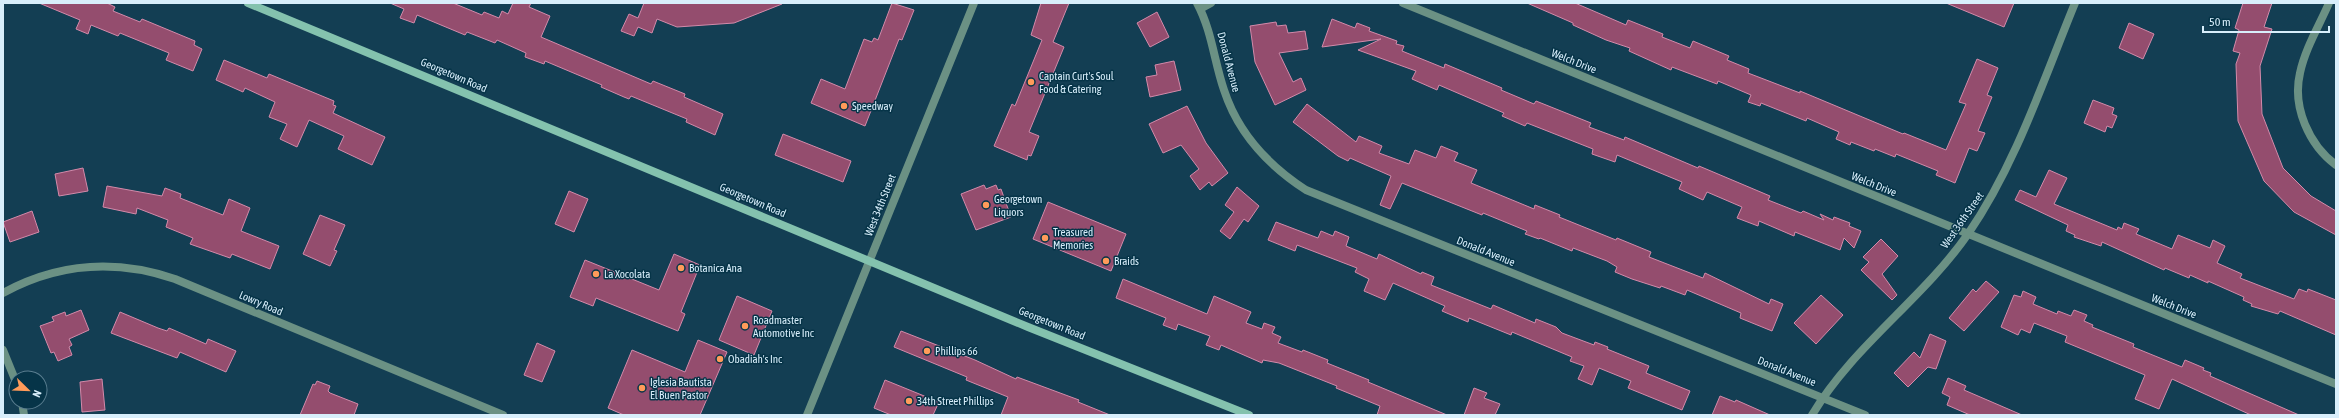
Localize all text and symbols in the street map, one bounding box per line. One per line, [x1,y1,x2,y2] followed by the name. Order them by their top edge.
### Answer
[2203,8,2329,34] scale bar
[2209,15,2231,29] text: 50 m
[1215,31,1243,93] street label: Donald Avenue
[1550,46,1598,76] street label: Welch Drive
[419,56,489,94] street label: Georgetown Road
[1039,70,1114,95] place label: Captain Curt's Soul Food & Catering
[1026,77,1036,87] marker: Captain Curt's Soul Food & Catering
[852,100,893,112] place label: Speedway
[839,101,849,111] marker: Speedway
[1850,169,1898,199] street label: Welch Drive
[862,172,898,238] street label: West 34th Street
[718,181,788,219] street label: Georgetown Road
[1938,190,1986,250] street label: West 36th Street
[994,193,1042,218] place label: Georgetown Liquors
[981,200,991,210] marker: Georgetown Liquors
[1053,226,1093,251] place label: Treasured Memories
[1040,233,1050,243] marker: Treasured Memories
[1455,234,1517,268] street label: Donald Avenue
[1114,255,1139,267] place label: Braids
[1101,256,1111,266] marker: Braids
[689,262,742,274] place label: Botanica Ana
[676,263,686,273] marker: Botanica Ana
[604,268,650,280] place label: La Xocolata
[591,269,601,279] marker: La Xocolata
[237,288,285,318] street label: Lowry Road
[2150,291,2198,321] street label: Welch Drive
[1017,304,1087,342] street label: Georgetown Road
[753,314,815,339] place label: Roadmaster Automotive Inc
[740,321,750,331] marker: Roadmaster Automotive Inc
[935,345,978,357] place label: Phillips 66
[922,346,932,356] marker: Phillips 66
[728,353,783,365] place label: Obadiah's Inc
[715,354,725,364] marker: Obadiah's Inc
[1756,354,1818,388] street label: Donald Avenue
[8,370,48,410] north arrow
[650,376,712,401] place label: Iglesia Bautista El Buen Pastor
[637,383,647,393] marker: Iglesia Bautista El Buen Pastor
[30,389,44,399] text: N
[917,395,994,407] place label: 34th Street Phillips
[904,396,914,406] marker: 34th Street Phillips

